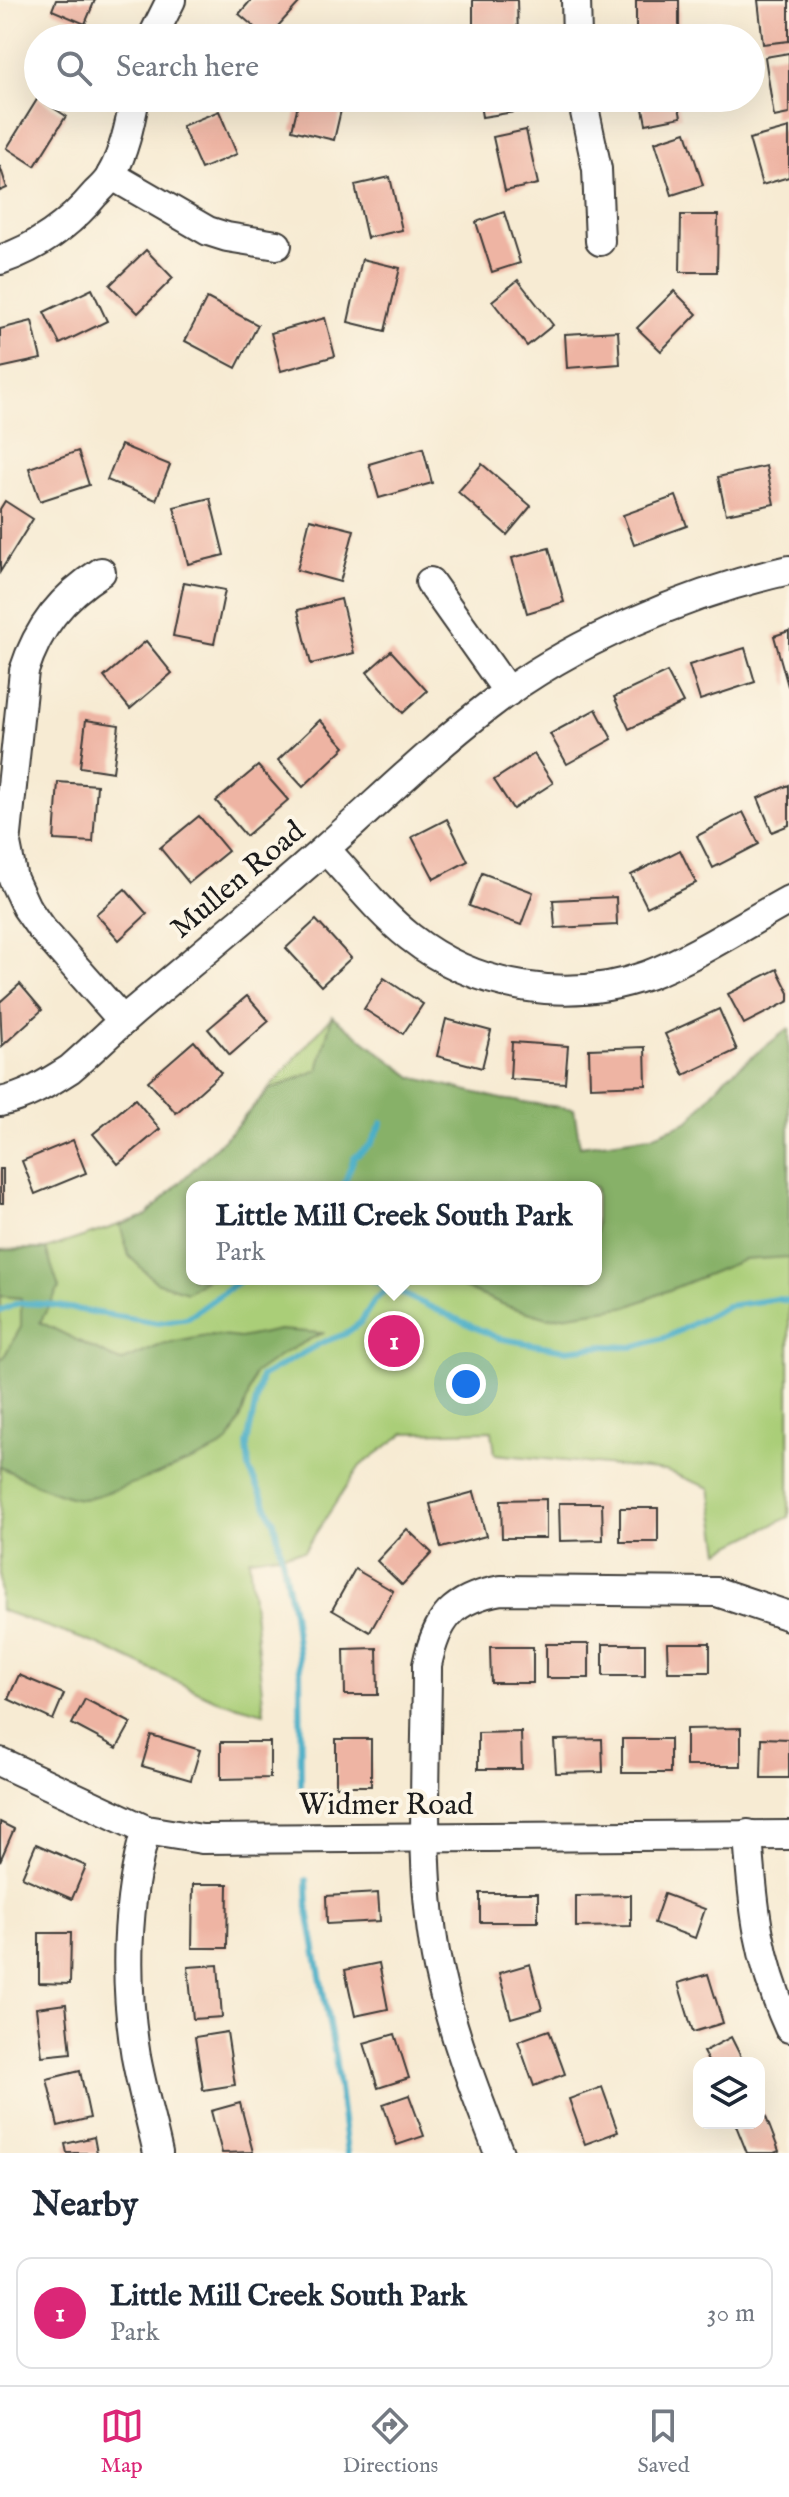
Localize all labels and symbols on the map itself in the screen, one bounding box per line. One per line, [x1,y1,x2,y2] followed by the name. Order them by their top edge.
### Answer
[163,813,314,948] street label: Mullen Road
[368,1311,420,1371] pin: 1
[446,1364,486,1404] your location
[299,1787,474,1825] street label: Widmer Road

